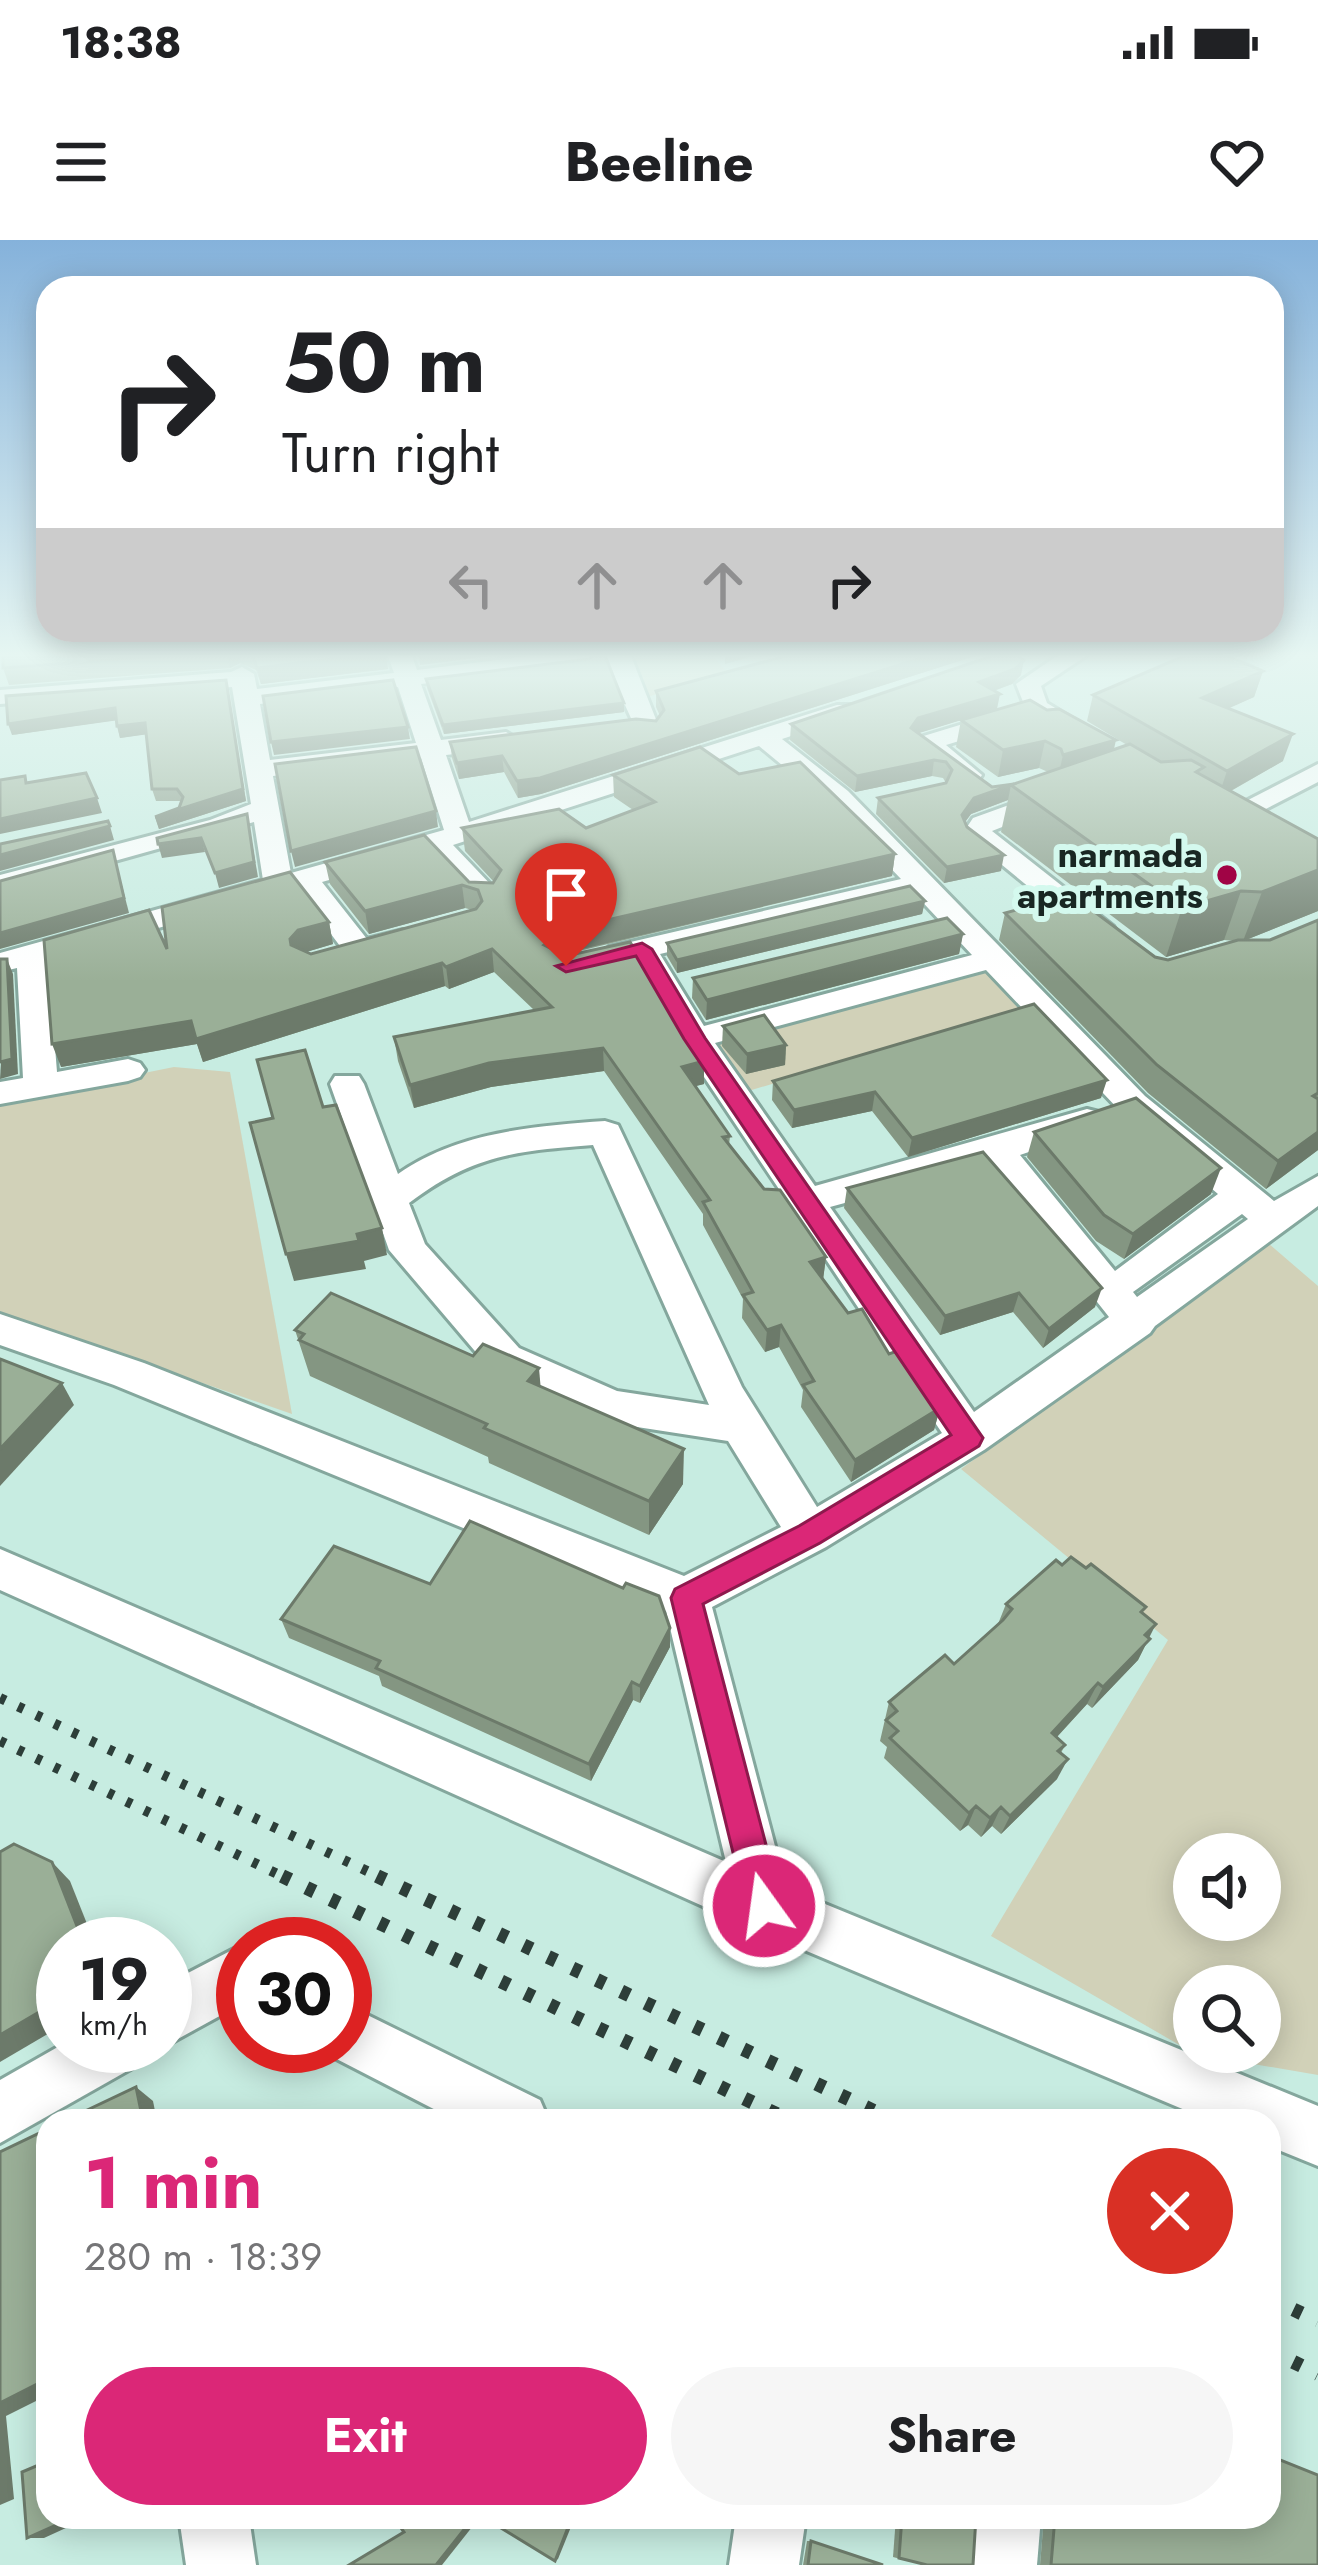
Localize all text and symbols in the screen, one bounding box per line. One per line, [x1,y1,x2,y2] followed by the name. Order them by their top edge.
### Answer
[60,10,182,75] text: 18:38
[564,123,754,201] text: Beeline
[48,129,114,195] icon: menu
[1204,129,1270,195] icon: heart
[282,302,486,424] text: 50 m
[84,324,240,480] icon: right
[282,414,499,492] text: Turn right
[438,552,504,618] icon: left
[564,552,630,618] icon: ahead
[690,552,756,618] icon: ahead
[816,552,882,618] icon: right
[1017,828,1203,921] place label: narmada apartments
[515,843,617,966] pin
[533,861,599,927] icon: arrive
[1214,862,1240,888] marker: narmada apartments
[1173,1833,1281,2073] map controls
[1173,1833,1281,1941] button: sound
[701,1843,827,1969] position arrow
[216,1917,372,2073] speed limit sign: 30
[79,1936,149,2023] text: 19
[1173,1965,1281,2073] button: search
[80,2003,148,2046] text: km/h
[84,2131,263,2235] text: 1 min
[1107,2148,1233,2274] button: close
[84,2228,322,2285] text: 280 m · 18:39
[84,2367,647,2505] button: Exit
[671,2367,1233,2505] button: Share

